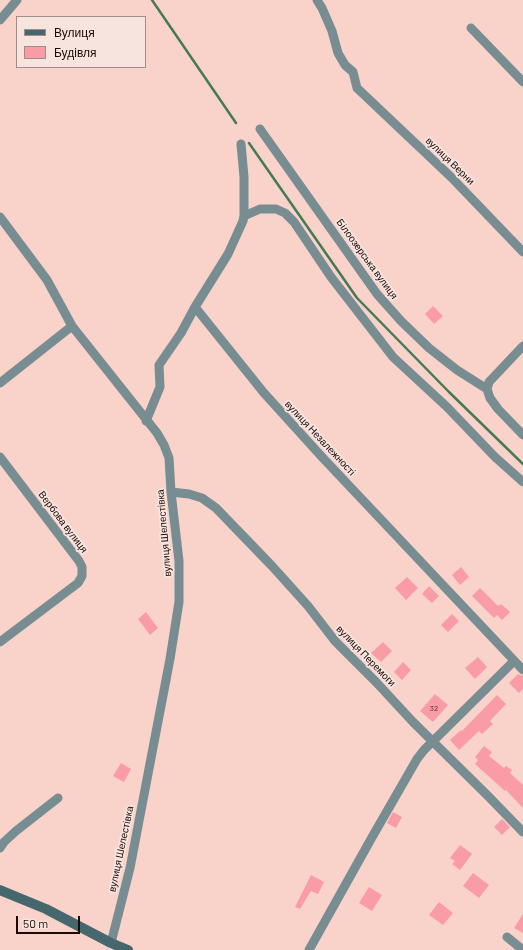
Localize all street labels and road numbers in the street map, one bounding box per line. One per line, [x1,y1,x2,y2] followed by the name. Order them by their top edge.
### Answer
[423,135,477,187] street label: вулиця Верни
[334,217,400,301] street label: Білоозерська вулиця
[282,398,358,478] street label: вулиця Незалежності
[36,489,90,555] street label: Вербова вулиця
[154,489,174,577] street label: вулиця Шелестівка
[334,623,398,689] street label: вулиця Перемоги
[106,805,136,893] street label: вулиця Шелестівка

